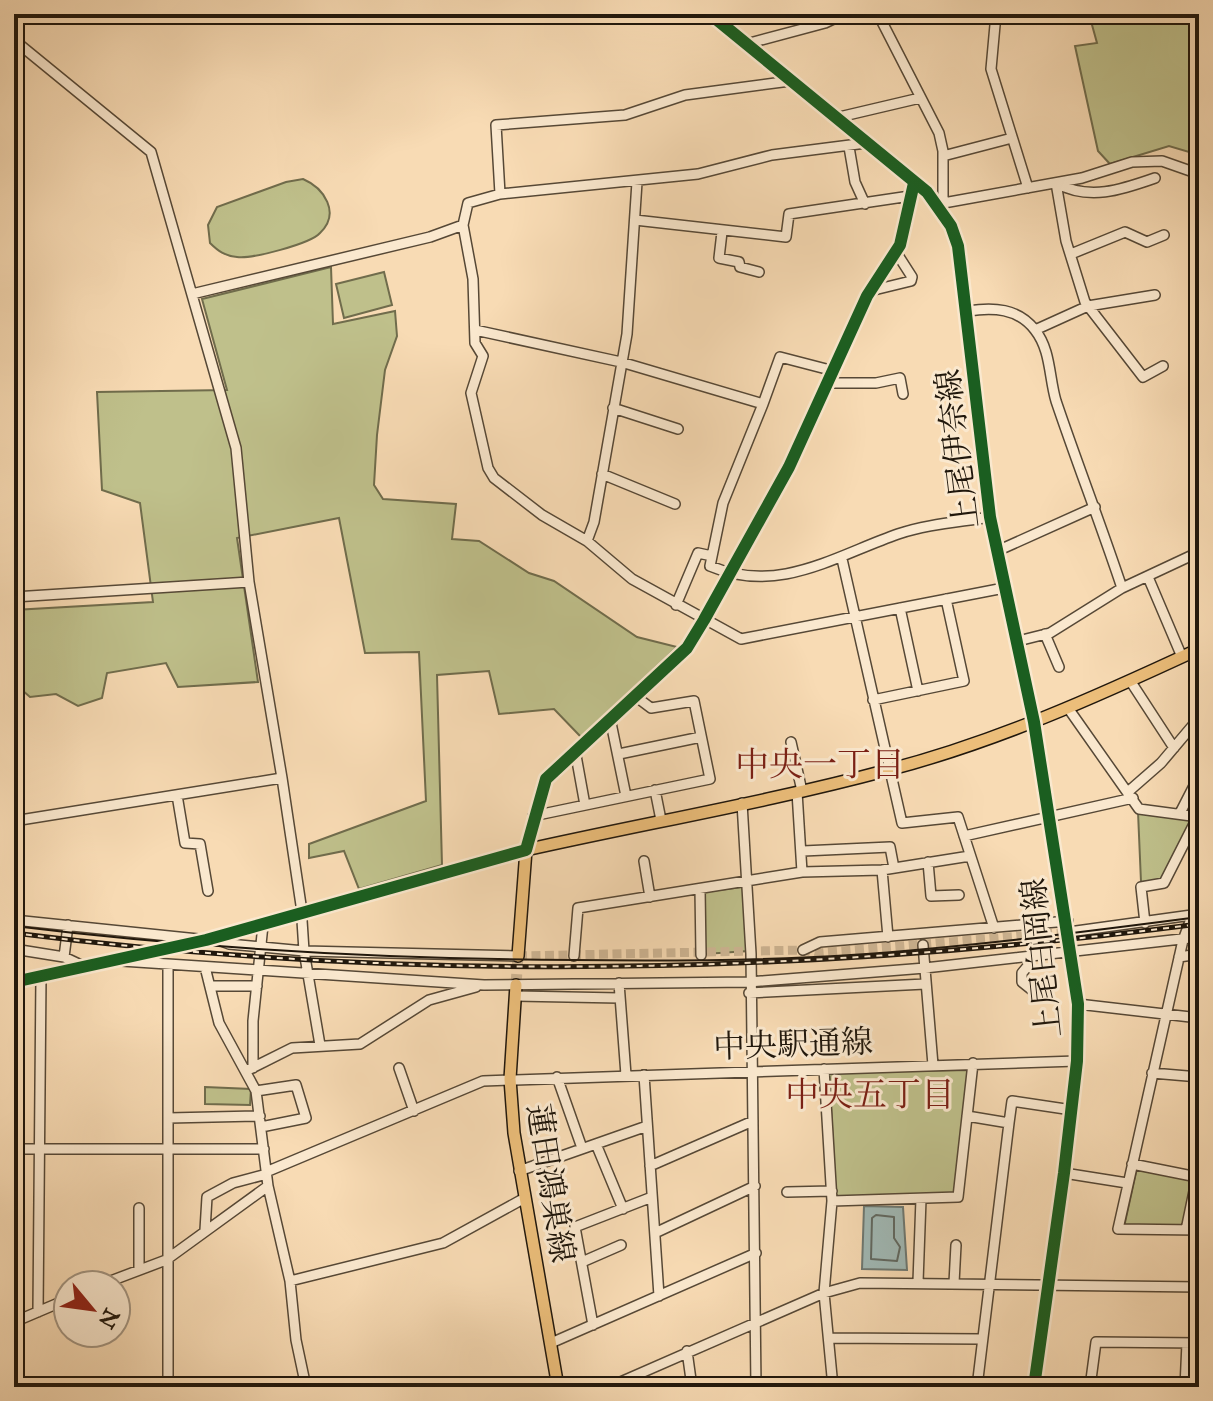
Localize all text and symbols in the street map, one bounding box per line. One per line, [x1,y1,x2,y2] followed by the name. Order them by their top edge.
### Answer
[928,367,987,531] street label: 上尾伊奈線
[735,744,905,785] district label: 中央一丁目
[1014,876,1069,1040] street label: 上尾白岡線
[712,1022,874,1067] street label: 中央駅通線
[785,1074,955,1115] district label: 中央五丁目
[519,1101,582,1265] street label: 蓮田鴻巣線
[52,1269,132,1349] north arrow
[93,1304,125,1333] text: N

